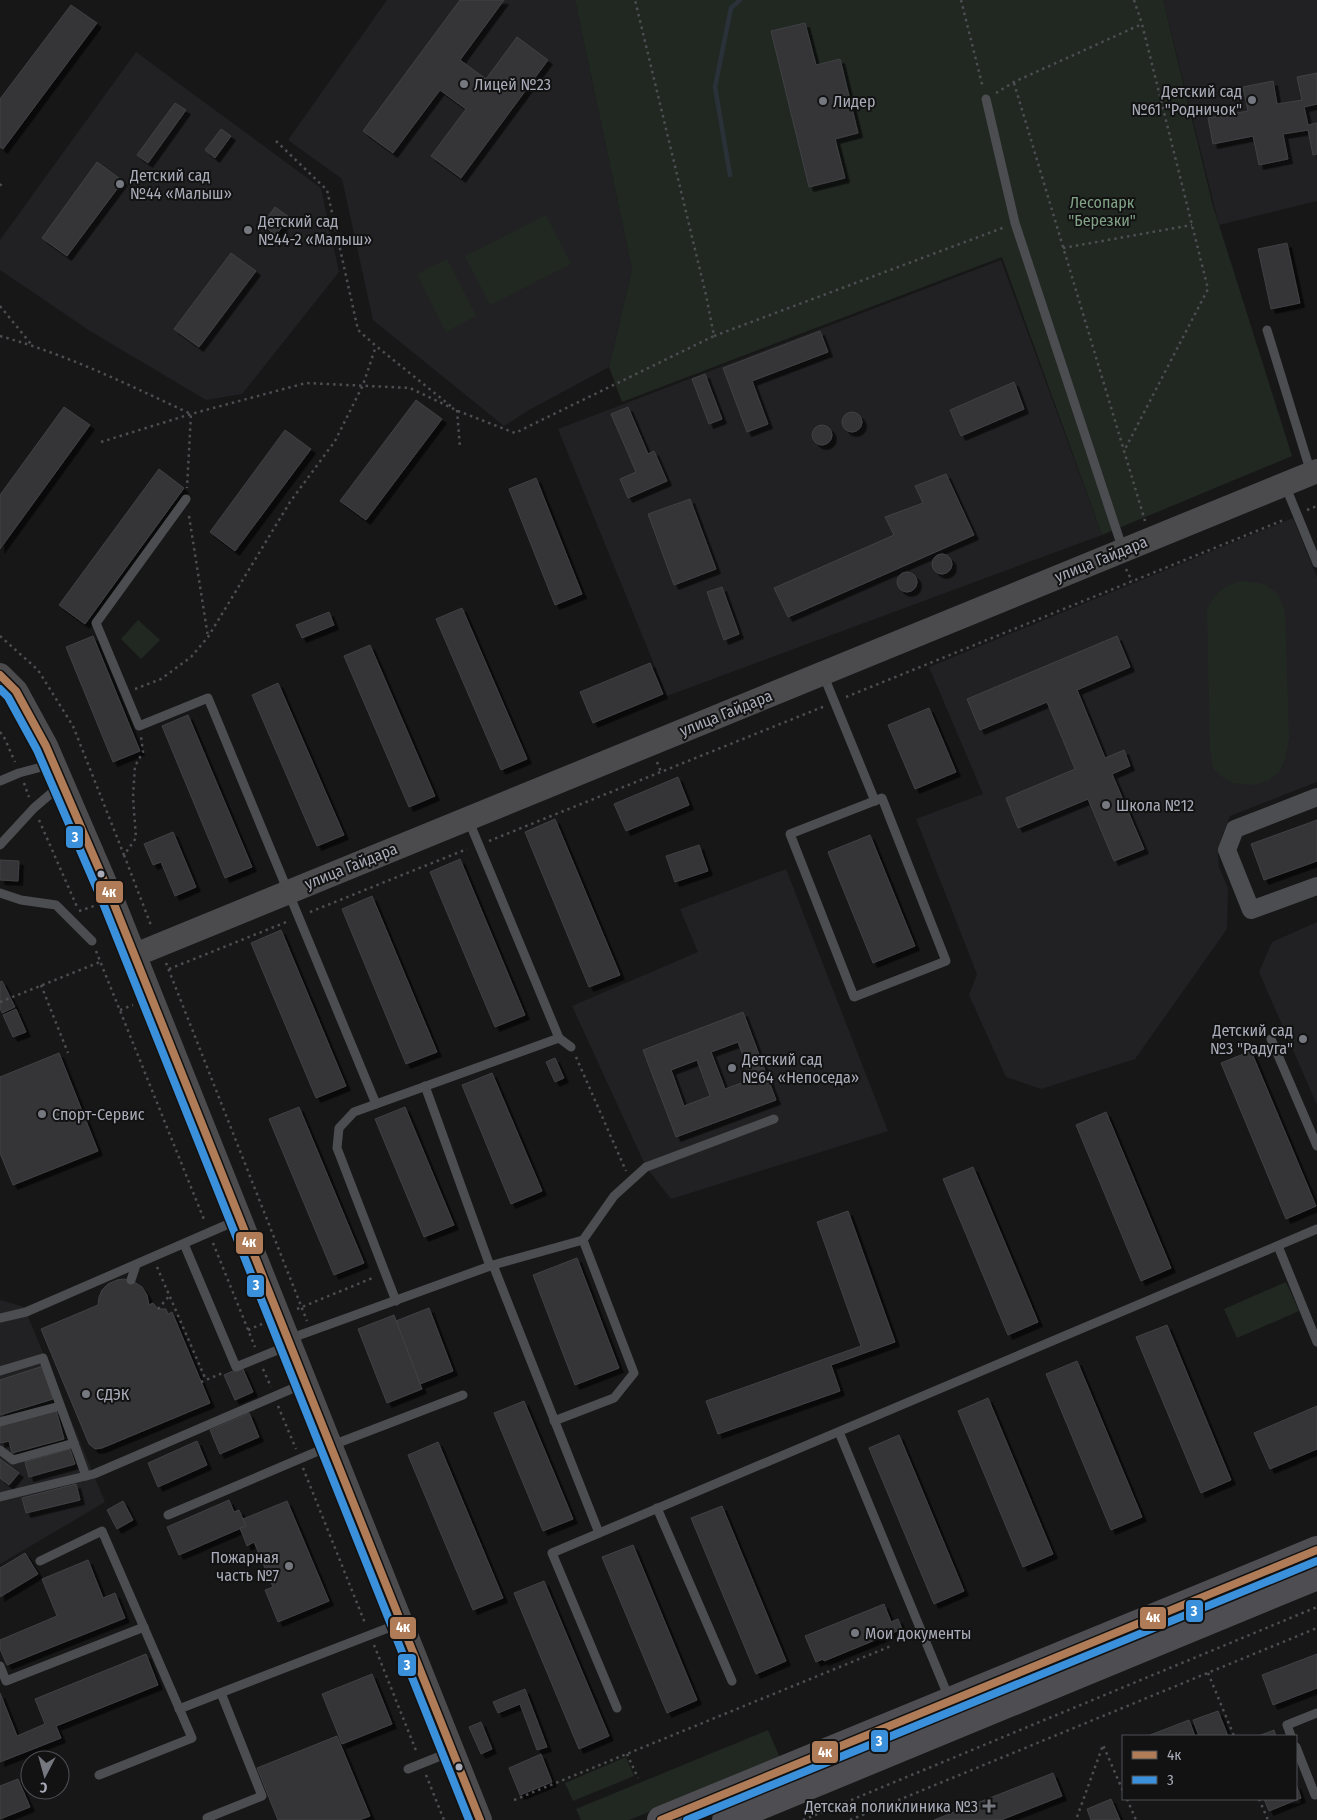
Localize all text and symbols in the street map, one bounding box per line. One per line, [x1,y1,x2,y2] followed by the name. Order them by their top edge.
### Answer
[474,75,551,94] place label: Лицей №23
[458,78,470,90] marker: Лицей №23
[1131,82,1242,119] place label: Детский сад №61 "Родничок"
[833,92,875,111] place label: Лидер
[1246,94,1258,106] marker: Детский сад №61 "Родничок"
[817,95,829,107] marker: Лидер
[129,166,232,203] place label: Детский сад №44 «Малыш»
[114,178,126,190] marker: Детский сад №44 «Малыш»
[1068,193,1136,230] park label: Лесопарк "Березки"
[257,212,372,249] place label: Детский сад №44-2 «Малыш»
[242,224,254,236] marker: Детский сад №44-2 «Малыш»
[1052,532,1150,586] street label: улица Гайдара
[677,686,775,740] street label: улица Гайдара
[1116,796,1194,815] place label: Школа №12
[1100,799,1112,811] marker: Школа №12
[65,825,84,849] line badge: 3
[71,829,79,846] text: 3
[302,839,400,893] street label: улица Гайдара
[96,869,106,879] unlabelled marker
[95,880,124,904] line badge: 4к
[102,884,117,901] text: 4к
[1210,1021,1293,1058] place label: Детский сад №3 "Радуга"
[1297,1033,1309,1045] marker: Детский сад №3 "Радуга"
[741,1050,859,1087] place label: Детский сад №64 «Непоседа»
[726,1062,738,1074] marker: Детский сад №64 «Непоседа»
[52,1105,145,1124] place label: Спорт-Сервис
[36,1108,48,1120] marker: Спорт-Сервис
[235,1231,264,1255] line badge: 4к
[242,1234,257,1251] text: 4к
[246,1274,265,1298] line badge: 3
[252,1277,260,1294] text: 3
[96,1385,130,1404] place label: СДЭК
[80,1388,92,1400] marker: СДЭК
[210,1548,280,1585] place label: Пожарная часть №7
[283,1560,295,1572] marker: Пожарная часть №7
[1185,1599,1204,1623] line badge: 3
[1190,1603,1198,1620] text: 3
[1139,1606,1167,1630] line badge: 4к
[1146,1609,1161,1626] text: 4к
[389,1616,417,1640] line badge: 4к
[396,1619,411,1636] text: 4к
[865,1624,971,1643] place label: Мои документы
[849,1627,861,1639] marker: Мои документы
[397,1653,417,1677] line badge: 3
[403,1657,411,1674] text: 3
[870,1729,889,1753] line badge: 3
[875,1733,883,1750] text: 3
[1122,1735,1297,1800] legend
[811,1740,839,1764] line badge: 4к
[818,1744,833,1761] text: 4к
[1167,1746,1181,1764] text: 4к
[20,1750,70,1800] north arrow
[454,1762,464,1772] unlabelled marker
[1167,1771,1174,1789] text: 3
[39,1779,48,1796] text: С
[804,1797,978,1816] place label: Детская поликлиника №3
[982,1799,996,1813] marker: Детская поликлиника №3

